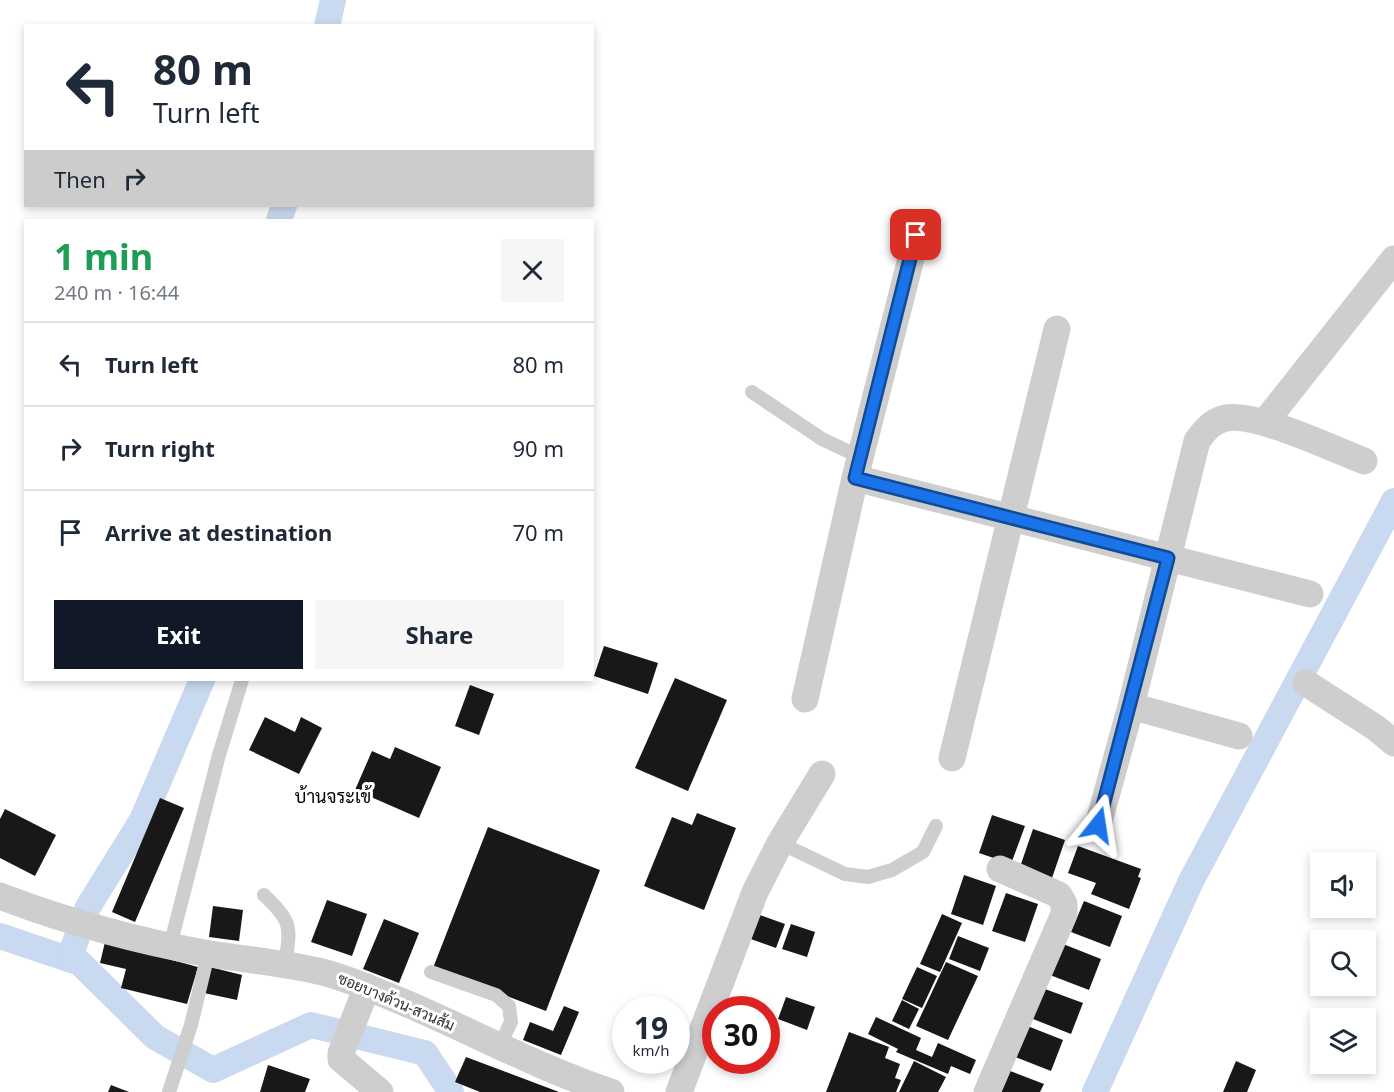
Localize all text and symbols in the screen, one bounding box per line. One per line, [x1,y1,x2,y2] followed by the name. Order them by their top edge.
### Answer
[153,40,253,97] text: 80 m
[54,48,132,126] icon: left
[153,94,259,131] text: Turn left
[118,162,151,195] icon: right
[54,164,106,194] text: Then
[890,209,941,260] pin
[899,218,932,251] icon: arrive
[54,232,153,281] text: 1 min
[501,239,564,302] button: close
[54,279,179,306] text: 240 m · 16:44
[54,348,87,381] icon: left
[105,349,199,379] text: Turn left
[513,349,564,379] text: 80 m
[54,432,87,465] icon: right
[105,433,215,463] text: Turn right
[513,433,564,463] text: 90 m
[54,516,87,549] icon: arrive
[105,517,332,547] text: Arrive at destination
[513,517,564,547] text: 70 m
[54,600,303,669] button: Exit
[315,600,564,669] button: Share
[295,784,372,808] district label: บ้านจระเข้
[1066,793,1130,857] position arrow
[1310,852,1376,1074] map controls
[1310,852,1376,918] button: sound
[1310,930,1376,996] button: search
[335,967,458,1035] street label: ซอยบางด้วน-สวนส้ม
[702,996,780,1074] speed limit sign: 30
[634,1007,668,1048] text: 19
[1310,1008,1376,1074] button: layers
[633,1040,669,1060] text: km/h

